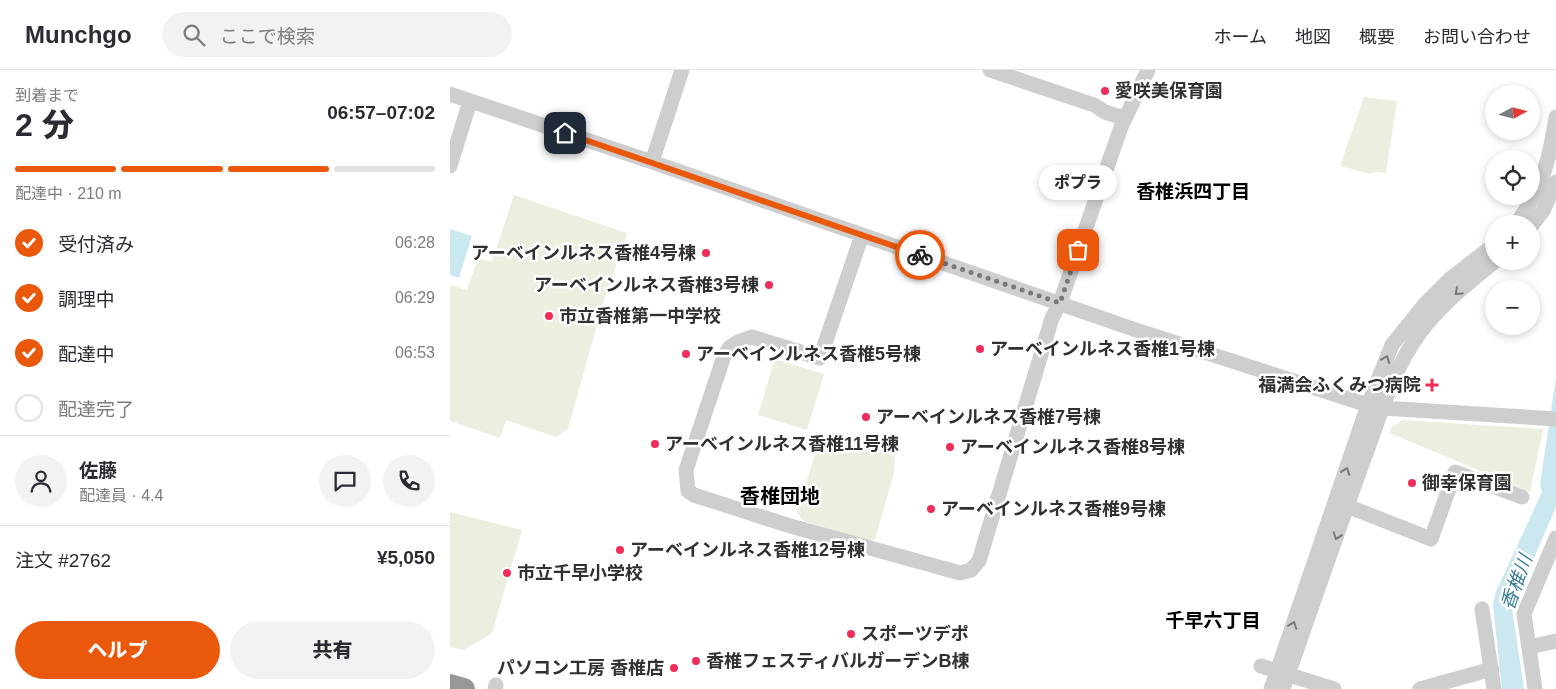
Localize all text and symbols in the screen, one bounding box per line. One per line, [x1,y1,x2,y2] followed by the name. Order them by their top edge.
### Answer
[162,12,512,57] search box
[25,21,132,48] text: Munchgo
[180,21,208,49] icon: search
[220,26,315,47] text: ここで検索
[1214,27,1267,47] text: ホーム
[1295,27,1331,47] text: 地図
[1359,27,1395,47] text: 概要
[1423,27,1531,47] text: お問い合わせ
[1115,81,1223,101] place label: 愛咲美保育園
[1099,85,1111,97] marker: 愛咲美保育園
[1485,85,1540,140] north arrow
[1485,85,1540,335] map controls
[15,87,79,104] text: 到着まで
[327,102,435,123] text: 06:57–07:02
[15,107,74,143] text: 2 分
[544,112,586,154] pin
[551,119,579,147] icon: home
[1485,150,1540,205] button: locate
[1039,165,1117,200] callout: ポプラ
[1054,174,1102,191] text: ポプラ
[1136,181,1250,202] district label: 香椎浜四丁目
[15,185,122,202] text: 配達中 · 210 m
[1485,215,1540,270] button: +
[15,229,43,257] icon: check
[1057,229,1099,271] pin
[895,230,945,280] courier
[58,234,134,255] text: 受付済み
[395,234,435,251] text: 06:28
[1064,236,1092,264] icon: bag
[906,241,934,269] icon: bike
[471,243,696,263] place label: アーベインルネス香椎4号棟
[700,247,712,259] marker: アーベインルネス香椎4号棟
[534,275,759,295] place label: アーベインルネス香椎3号棟
[763,279,775,291] marker: アーベインルネス香椎3号棟
[1485,280,1540,335] button: −
[15,284,43,312] icon: check
[1454,286,1463,295] one-way arrow
[58,289,115,310] text: 調理中
[395,289,435,306] text: 06:29
[559,306,721,326] place label: 市立香椎第一中学校
[543,310,555,322] marker: 市立香椎第一中学校
[15,339,43,367] icon: check
[990,339,1215,359] place label: アーベインルネス香椎1号棟
[974,343,986,355] marker: アーベインルネス香椎1号棟
[58,344,115,365] text: 配達中
[395,344,435,361] text: 06:53
[696,344,921,364] place label: アーベインルネス香椎5号棟
[680,348,692,360] marker: アーベインルネス香椎5号棟
[1380,356,1390,364] one-way arrow
[1258,375,1421,395] place label: 福満会ふくみつ病院
[1425,378,1439,392] marker: 福満会ふくみつ病院
[58,399,134,420] text: 配達完了
[876,407,1101,427] place label: アーベインルネス香椎7号棟
[860,411,872,423] marker: アーベインルネス香椎7号棟
[665,434,899,454] place label: アーベインルネス香椎11号棟
[960,437,1185,457] place label: アーベインルネス香椎8号棟
[649,438,661,450] marker: アーベインルネス香椎11号棟
[944,441,956,453] marker: アーベインルネス香椎8号棟
[15,455,67,507] button: person
[319,455,371,507] button: chat
[383,455,435,507] button: phone
[79,460,117,481] text: 佐藤
[1340,468,1350,476] one-way arrow
[1421,473,1512,493] place label: 御幸保育園
[1406,477,1418,489] marker: 御幸保育園
[740,485,820,507] district label: 香椎団地
[79,487,163,504] text: 配達員 · 4.4
[941,499,1166,519] place label: アーベインルネス香椎9号棟
[925,503,937,515] marker: アーベインルネス香椎9号棟
[1333,531,1343,540] one-way arrow
[630,540,865,560] place label: アーベインルネス香椎12号棟
[614,544,626,556] marker: アーベインルネス香椎12号棟
[377,547,435,568] text: ¥5,050
[15,550,111,571] text: 注文 #2762
[1497,550,1537,613] water label: 香椎川
[517,563,643,583] place label: 市立千早小学校
[501,567,513,579] marker: 市立千早小学校
[1165,610,1261,631] district label: 千早六丁目
[15,621,220,679] button: ヘルプ
[230,621,435,679] button: 共有
[1287,621,1297,630] one-way arrow
[861,624,969,644] place label: スポーツデポ
[845,628,857,640] marker: スポーツデポ
[706,651,969,671] place label: 香椎フェスティバルガーデンB棟
[690,655,702,667] marker: 香椎フェスティバルガーデンB棟
[497,658,664,678] place label: パソコン工房 香椎店
[668,662,680,674] marker: パソコン工房 香椎店

